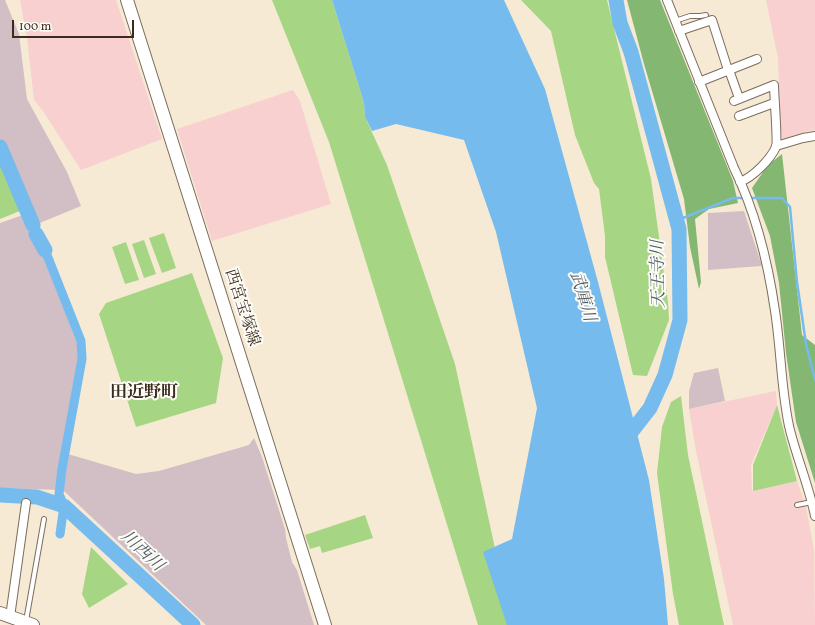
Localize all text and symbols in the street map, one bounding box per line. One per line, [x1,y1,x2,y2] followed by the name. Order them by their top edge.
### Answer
[14,12,136,38] scale bar
[19,19,51,35] text: 100 m
[649,240,671,308] water label: 天王寺川
[220,267,262,349] street label: 西宮宝塚線
[564,270,598,324] water label: 武庫川
[110,384,178,404] district label: 田近野町
[115,527,167,577] water label: 川西川

